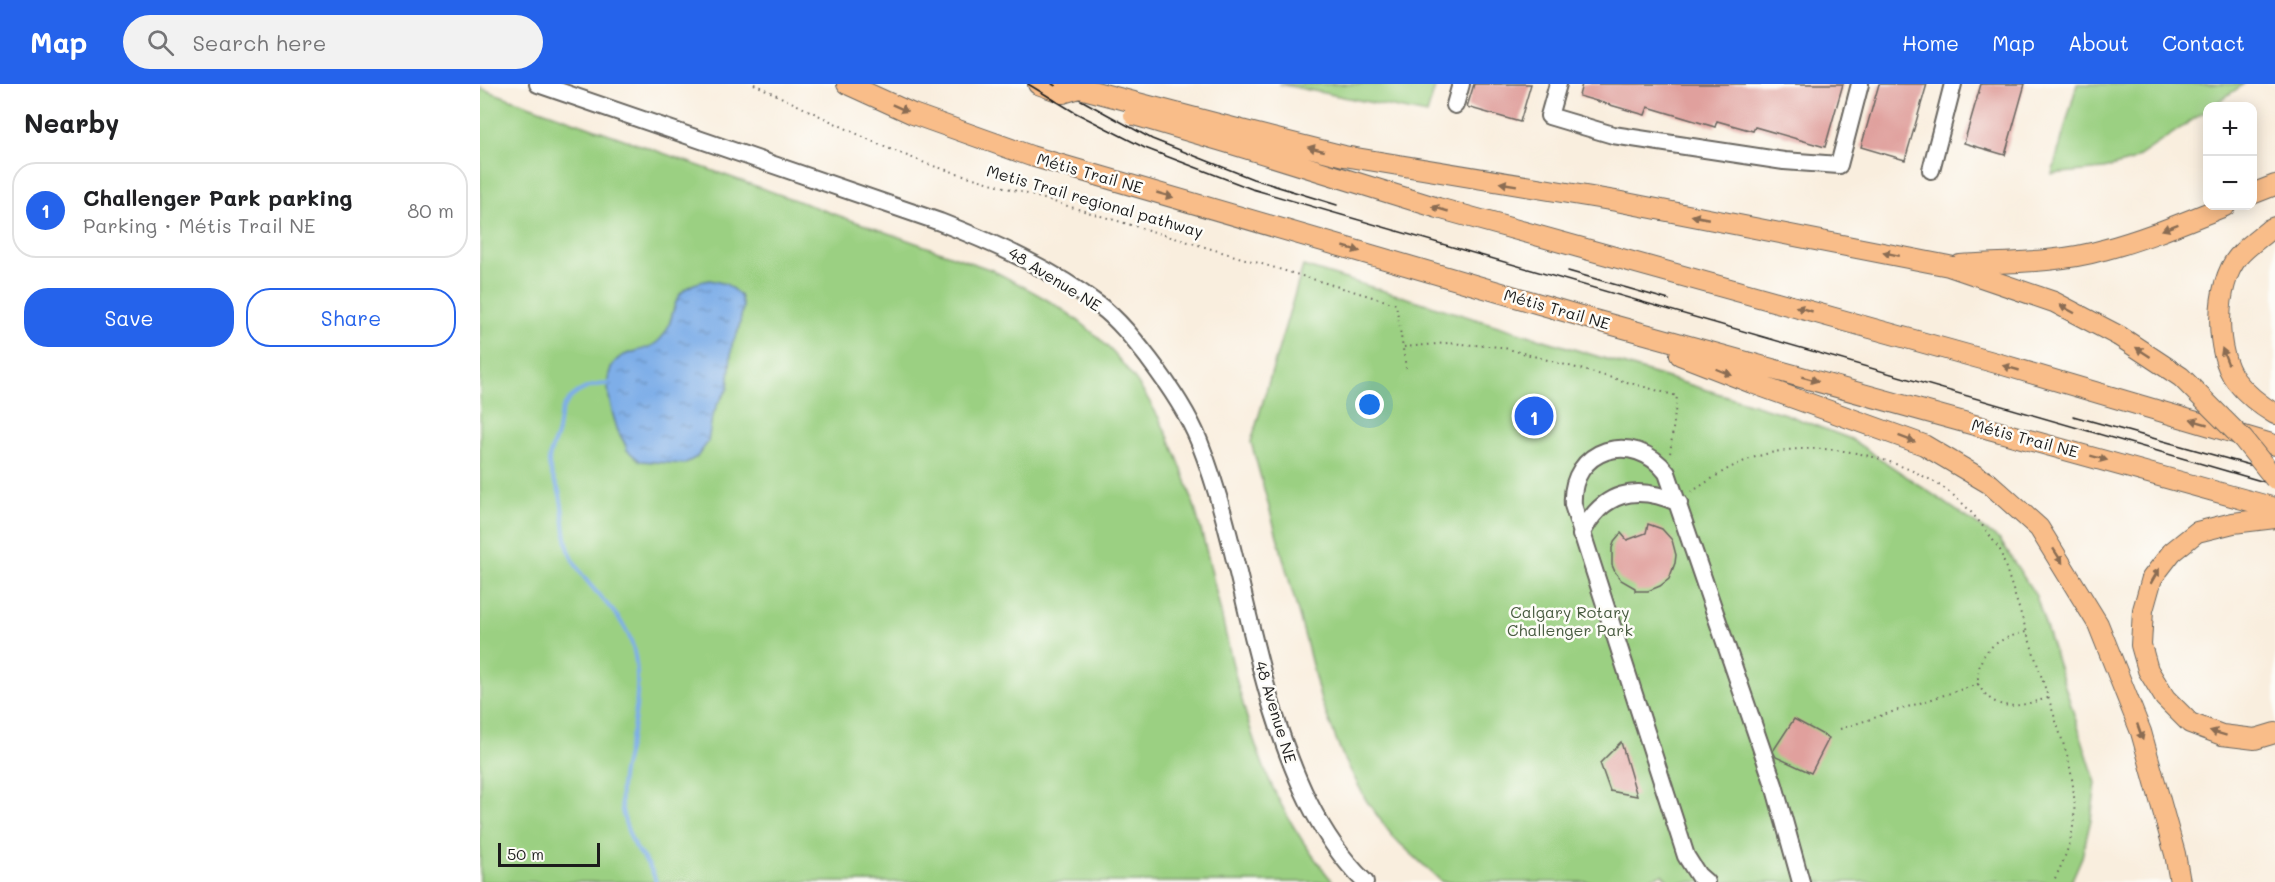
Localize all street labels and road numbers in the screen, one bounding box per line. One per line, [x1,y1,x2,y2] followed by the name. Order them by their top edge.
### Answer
[1035,147,1146,198] street label: Métis Trail NE
[984,159,1206,242] street label: Metis Trail regional pathway
[1005,242,1106,315] street label: 48 Avenue NE
[1502,283,1613,334] street label: Métis Trail NE
[1970,413,2081,462] street label: Métis Trail NE
[1251,658,1302,765] street label: 48 Avenue NE

